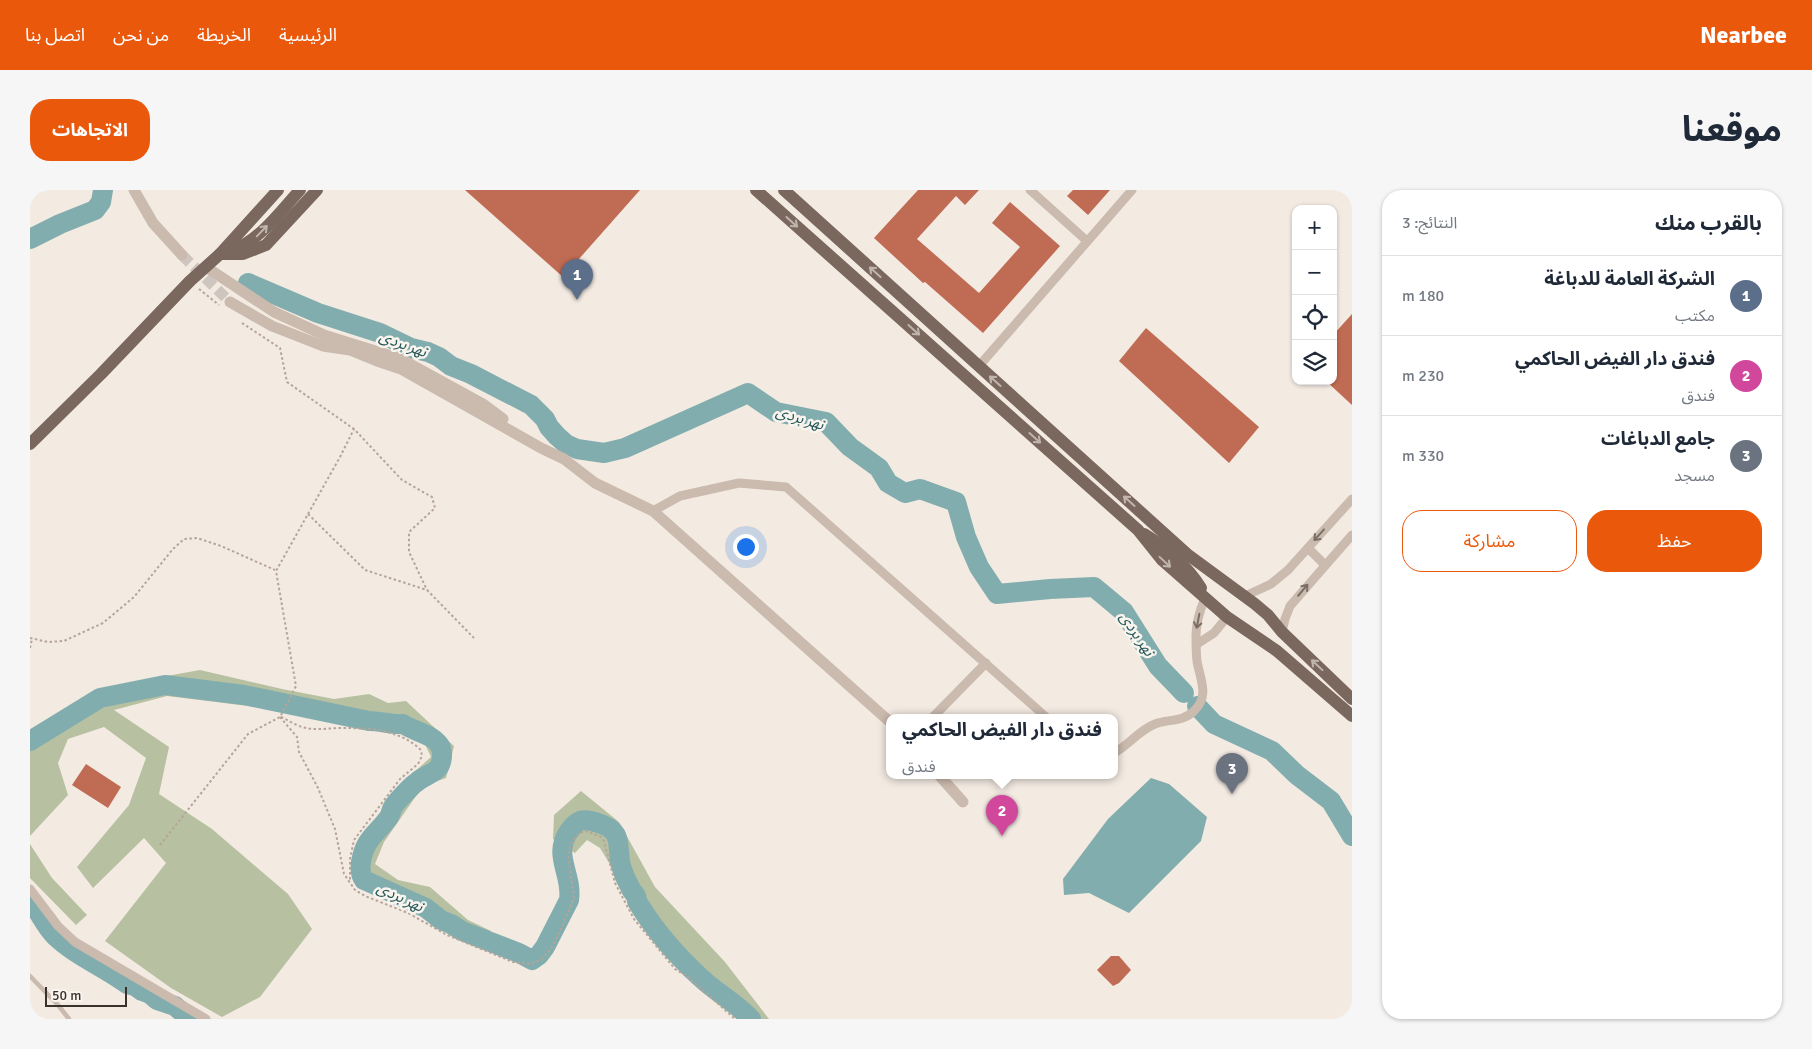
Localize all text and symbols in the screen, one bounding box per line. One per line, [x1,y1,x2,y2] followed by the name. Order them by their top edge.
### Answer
[1700,20,1787,50] text: Nearbee
[25,24,85,46] text: اتصل بنا
[113,24,169,46] text: من نحن
[197,24,251,46] text: الخريطة
[279,24,337,46] text: الرئيسية
[30,99,150,161] button: الاتجاهات
[1682,108,1782,151] text: موقعنا
[1292,205,1337,385] map controls
[1292,205,1337,250] button: +
[1655,210,1762,236] text: بالقرب منك
[1402,213,1457,233] text: النتائج: 3
[786,217,799,228] one-way arrow
[256,225,268,238] one-way arrow
[1292,250,1337,295] button: −
[561,259,593,300] pin: 1
[868,266,881,278] one-way arrow
[1544,267,1715,291] text: الشركة العامة للدباغة
[1402,286,1444,306] text: 180 m
[1742,286,1750,306] text: 1
[1292,295,1337,340] button: locate
[1675,306,1715,326] text: مكتب
[907,325,920,336] one-way arrow
[377,327,431,361] water label: نهر بردى
[1292,340,1337,385] button: layers
[1515,347,1715,371] text: فندق دار الفيض الحاكمي
[1402,366,1444,386] text: 230 m
[1742,366,1750,386] text: 2
[989,375,1002,387] one-way arrow
[1681,386,1715,406] text: فندق
[774,402,828,434] water label: نهر بردى
[1601,427,1715,451] text: جامع الدباغات
[1029,433,1042,444] one-way arrow
[1402,446,1444,466] text: 330 m
[1742,446,1750,466] text: 3
[1674,466,1715,486] text: مسجد
[1123,495,1136,507] one-way arrow
[1402,510,1577,572] button: مشاركة
[1587,510,1762,572] button: حفظ
[1314,529,1325,542] one-way arrow
[733,534,759,560] your location
[1158,556,1171,568] one-way arrow
[1297,583,1309,596] one-way arrow
[1116,609,1159,661] water label: نهر بردى
[1193,612,1202,628] one-way arrow
[1310,659,1323,671] one-way arrow
[886,714,1118,779] popup
[902,718,1102,742] text: فندق دار الفيض الحاكمي
[1216,753,1248,794] pin: 3
[902,757,936,777] text: فندق
[986,795,1018,836] pin: 2
[374,878,428,916] water label: نهر بردى
[45,984,128,1007] scale bar
[52,987,81,1004] text: 50 m

